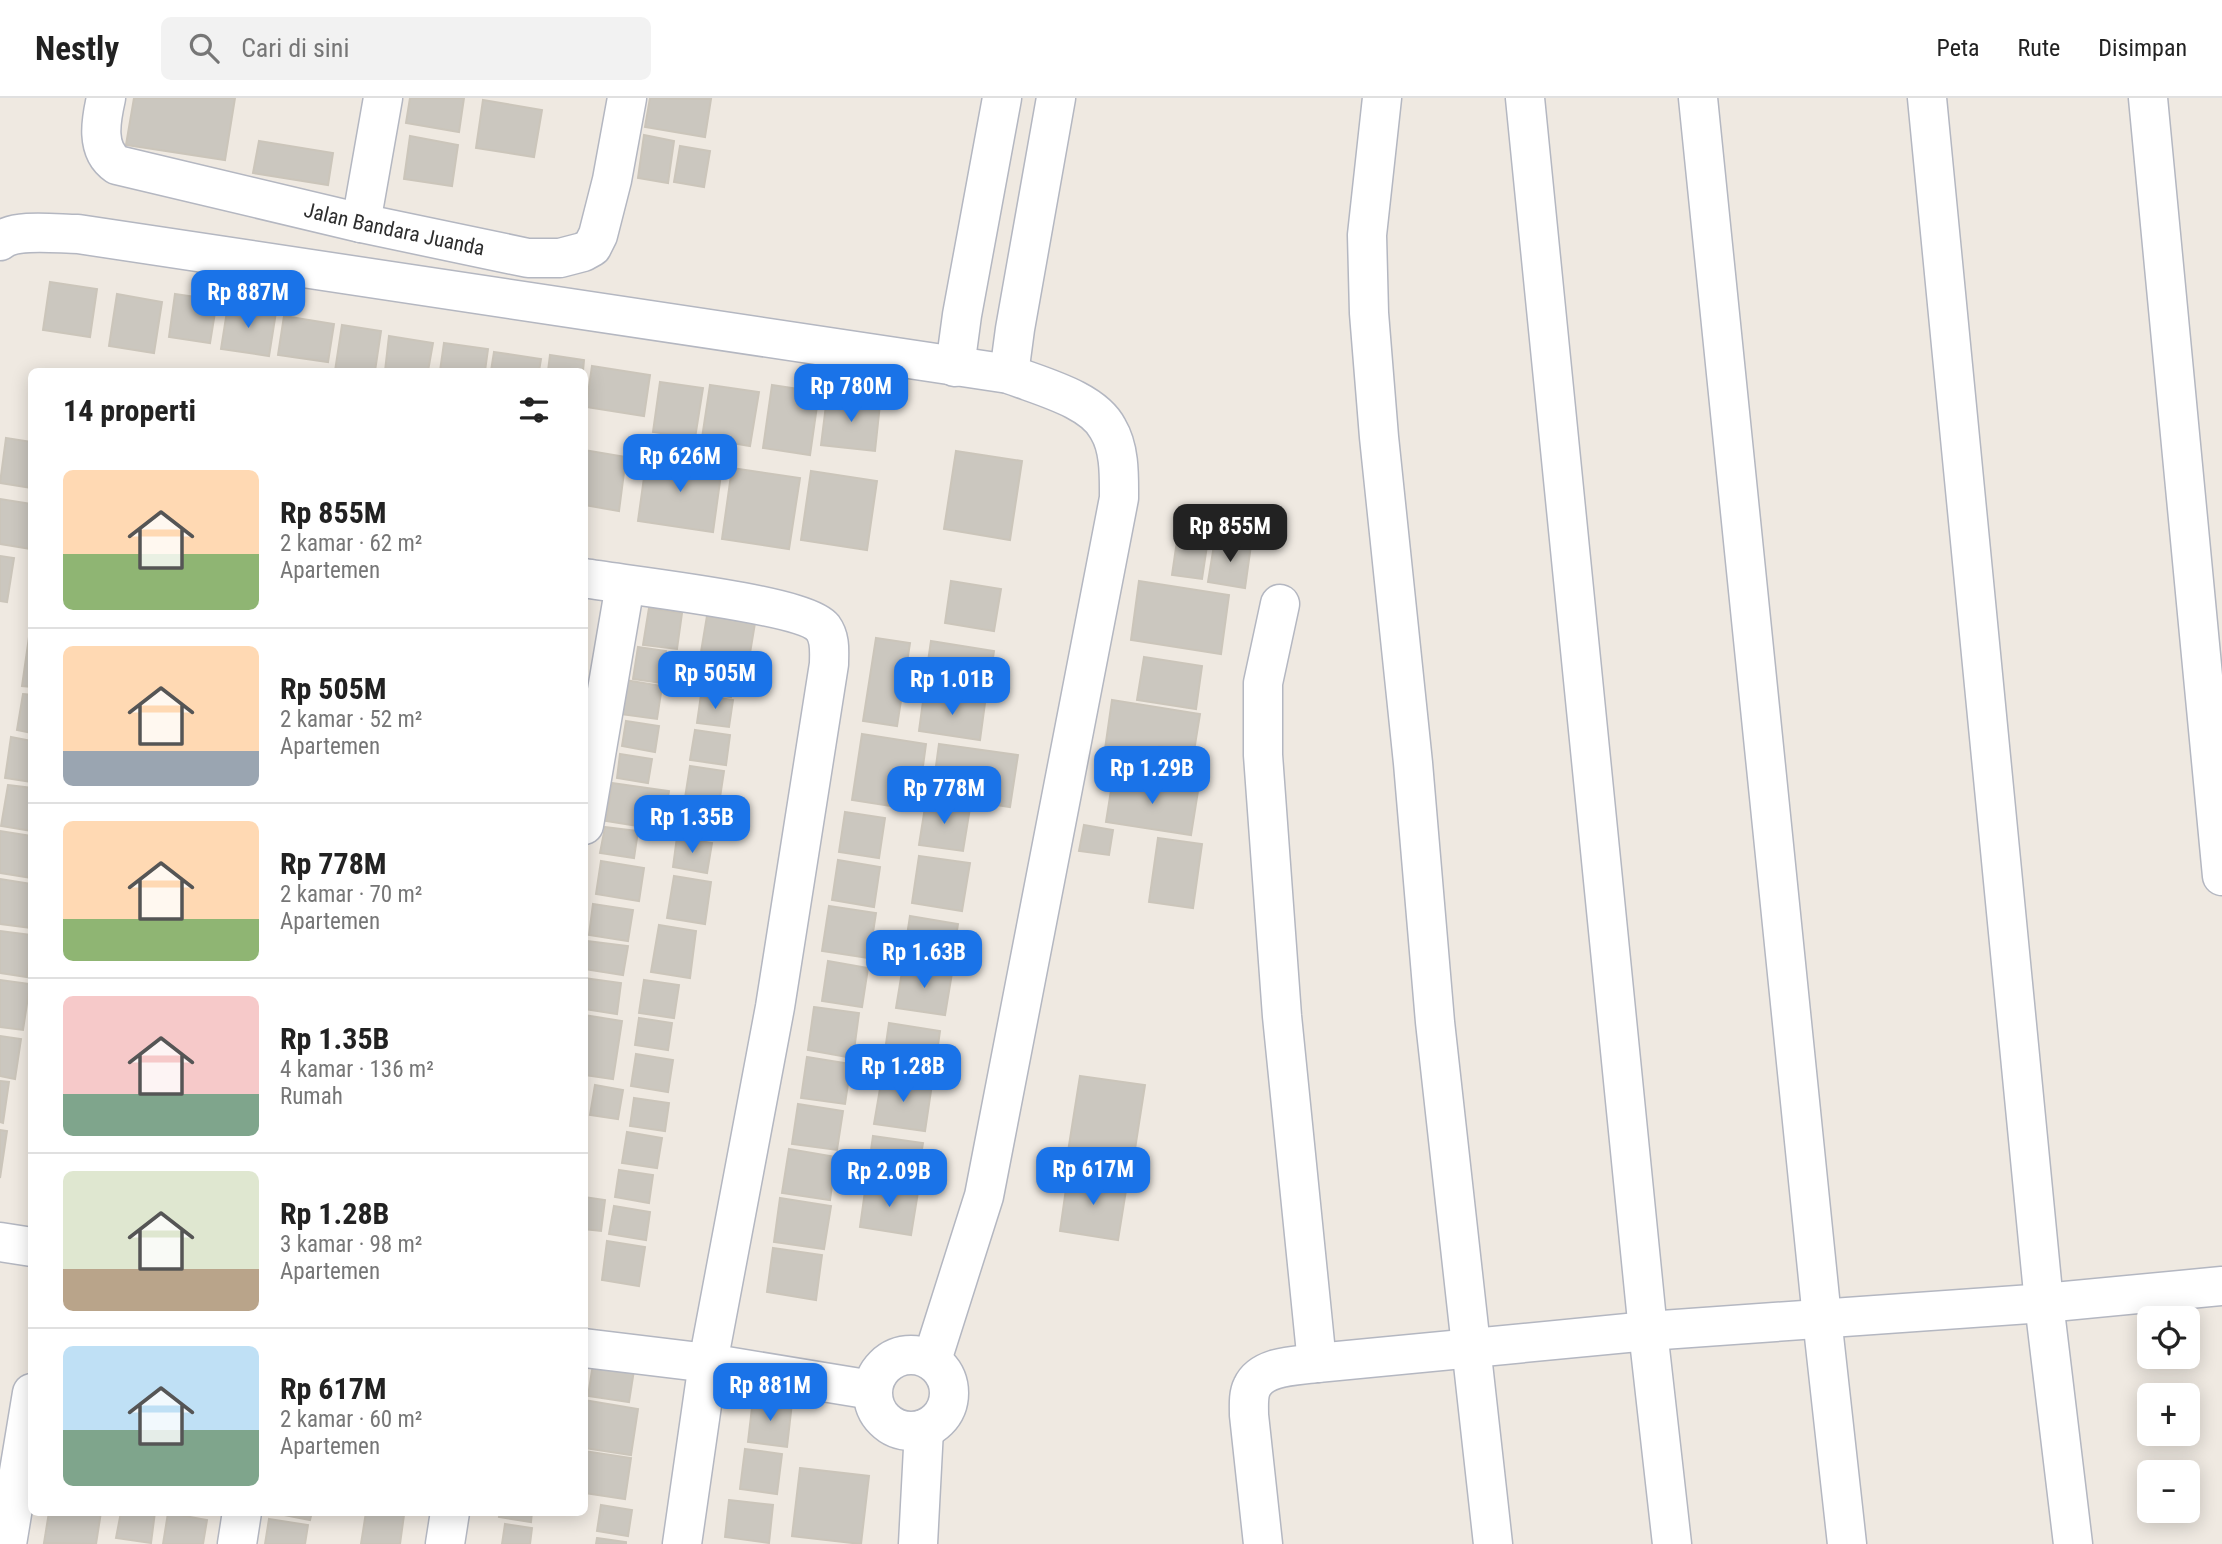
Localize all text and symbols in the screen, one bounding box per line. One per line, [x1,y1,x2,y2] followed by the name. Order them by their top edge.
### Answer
[161,17,651,80] search box
[35,29,119,68] text: Nestly
[185,29,223,67] icon: search
[241,33,349,63] text: Cari di sini
[1937,34,1980,62] text: Peta
[2018,34,2060,62] text: Rute
[2098,34,2187,62] text: Disimpan
[301,198,487,261] street label: Jalan Bandara Juanda
[183,271,313,330] pin: Rp 887M
[207,279,289,306] text: Rp 887M
[786,364,916,424] pin: Rp 780M
[810,373,892,400] text: Rp 780M
[515,391,553,429] icon: filters
[63,393,196,428] text: 14 properti
[615,434,745,494] pin: Rp 626M
[639,443,721,470] text: Rp 626M
[280,495,387,530] text: Rp 855M
[119,498,203,582] icon: home
[1165,504,1295,564] pin: Rp 855M
[1189,513,1271,540] text: Rp 855M
[280,530,422,557] text: 2 kamar · 62 m²
[280,557,380,584] text: Apartemen
[650,652,780,711] pin: Rp 505M
[880,658,1024,717] pin: Rp 1.01B
[674,660,756,687] text: Rp 505M
[910,666,994,693] text: Rp 1.01B
[280,671,387,706] text: Rp 505M
[119,674,203,758] icon: home
[280,706,422,733] text: 2 kamar · 52 m²
[280,733,380,760] text: Apartemen
[1080,746,1224,806] pin: Rp 1.29B
[1110,755,1194,782] text: Rp 1.29B
[879,766,1009,826] pin: Rp 778M
[903,775,985,802] text: Rp 778M
[620,796,764,855] pin: Rp 1.35B
[650,804,734,831] text: Rp 1.35B
[280,846,387,881] text: Rp 778M
[119,849,203,933] icon: home
[280,881,422,908] text: 2 kamar · 70 m²
[280,908,380,935] text: Apartemen
[852,930,996,990] pin: Rp 1.63B
[882,939,966,966] text: Rp 1.63B
[280,1021,389,1056] text: Rp 1.35B
[119,1024,203,1108] icon: home
[831,1044,975,1104] pin: Rp 1.28B
[861,1053,945,1080] text: Rp 1.28B
[280,1056,434,1083] text: 4 kamar · 136 m²
[280,1083,343,1110] text: Rumah
[1028,1148,1158,1207] pin: Rp 617M
[817,1150,961,1209] pin: Rp 2.09B
[1052,1156,1134,1183] text: Rp 617M
[847,1158,931,1185] text: Rp 2.09B
[280,1196,389,1231] text: Rp 1.28B
[119,1199,203,1283] icon: home
[280,1231,422,1258] text: 3 kamar · 98 m²
[280,1258,380,1285] text: Apartemen
[2137,1306,2200,1523] map controls
[2137,1306,2200,1369] button: locate
[705,1364,835,1423] pin: Rp 881M
[280,1371,387,1406] text: Rp 617M
[729,1372,811,1399] text: Rp 881M
[119,1374,203,1458] icon: home
[2137,1383,2200,1446] button: +
[280,1406,422,1433] text: 2 kamar · 60 m²
[280,1433,380,1460] text: Apartemen
[2137,1460,2200,1523] button: −

